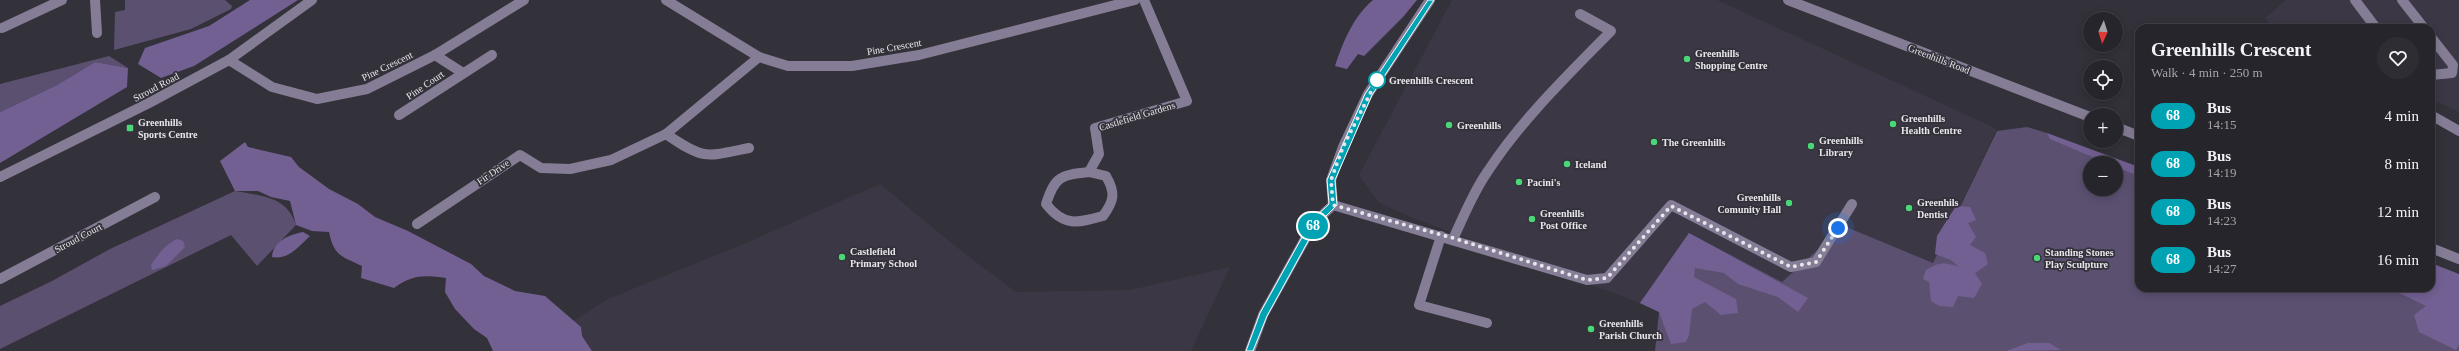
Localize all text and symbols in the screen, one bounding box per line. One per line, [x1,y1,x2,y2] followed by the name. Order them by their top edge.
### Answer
[2083,12,2123,52] north arrow
[2083,12,2123,196] map controls
[866,37,922,57] street label: Pine Crescent
[2377,37,2419,79] button: heart
[2151,39,2311,60] text: Greenhills Crescent
[1907,42,1971,76] street label: Greenhills Road
[1695,48,1768,71] place label: Greenhills Shopping Centre
[360,49,414,83] street label: Pine Crescent
[1682,54,1692,64] marker: Greenhills Shopping Centre
[2083,60,2123,100] button: locate
[2151,65,2263,80] text: Walk · 4 min · 250 m
[404,68,446,102] street label: Pine Court
[131,70,181,104] street label: Stroud Road
[1368,71,1386,89] marker: Greenhills Crescent
[1389,75,1474,86] place label: Greenhills Crescent
[1098,99,1177,133] street label: Castlefield Gardens
[2207,100,2231,116] text: Bus
[2083,108,2123,148] button: +
[2166,108,2180,123] text: 68
[2384,108,2419,124] text: 4 min
[1901,113,1962,136] place label: Greenhills Health Centre
[138,117,198,140] place label: Greenhills Sports Centre
[2207,117,2237,132] text: 14:15
[1888,119,1898,129] marker: Greenhills Health Centre
[1444,120,1454,130] marker: Greenhills
[1457,120,1501,131] place label: Greenhills
[125,123,135,133] marker: Greenhills Sports Centre
[1819,135,1863,158] place label: Greenhills Library
[1649,137,1659,147] marker: The Greenhills
[1662,137,1726,148] place label: The Greenhills
[1806,141,1816,151] marker: Greenhills Library
[2207,148,2231,164] text: Bus
[2083,156,2123,196] button: −
[2166,156,2180,171] text: 68
[2384,156,2419,172] text: 8 min
[475,157,512,187] street label: Fir Drive
[1562,159,1572,169] marker: Iceland
[1575,159,1607,170] place label: Iceland
[2207,165,2237,180] text: 14:19
[1514,177,1524,187] marker: Pacini's
[1527,177,1560,188] place label: Pacini's
[1717,192,1781,215] place label: Greenhills Comunity Hall
[2207,196,2231,212] text: Bus
[1917,197,1959,220] place label: Greenhils Dentist
[1784,198,1794,208] marker: Greenhills Comunity Hall
[1904,203,1914,213] marker: Greenhils Dentist
[2166,204,2180,219] text: 68
[2377,204,2419,220] text: 12 min
[1540,208,1587,231] place label: Greenhills Post Office
[1295,213,1331,239] line badge: 68
[2207,213,2237,228] text: 14:23
[1527,214,1537,224] marker: Greenhills Post Office
[1306,218,1320,233] text: 68
[1828,218,1848,238] your location
[52,221,104,255] street label: Stroud Court
[2207,244,2231,260] text: Bus
[850,246,917,269] place label: Castlefield Primary School
[2045,247,2114,270] place label: Standing Stones Play Sculpture
[837,252,847,262] marker: Castlefield Primary School
[2166,252,2180,267] text: 68
[2377,252,2419,268] text: 16 min
[2032,253,2042,263] marker: Standing Stones Play Sculpture
[2207,261,2237,276] text: 14:27
[1599,318,1662,341] place label: Greenhills Parish Church
[1586,324,1596,334] marker: Greenhills Parish Church

